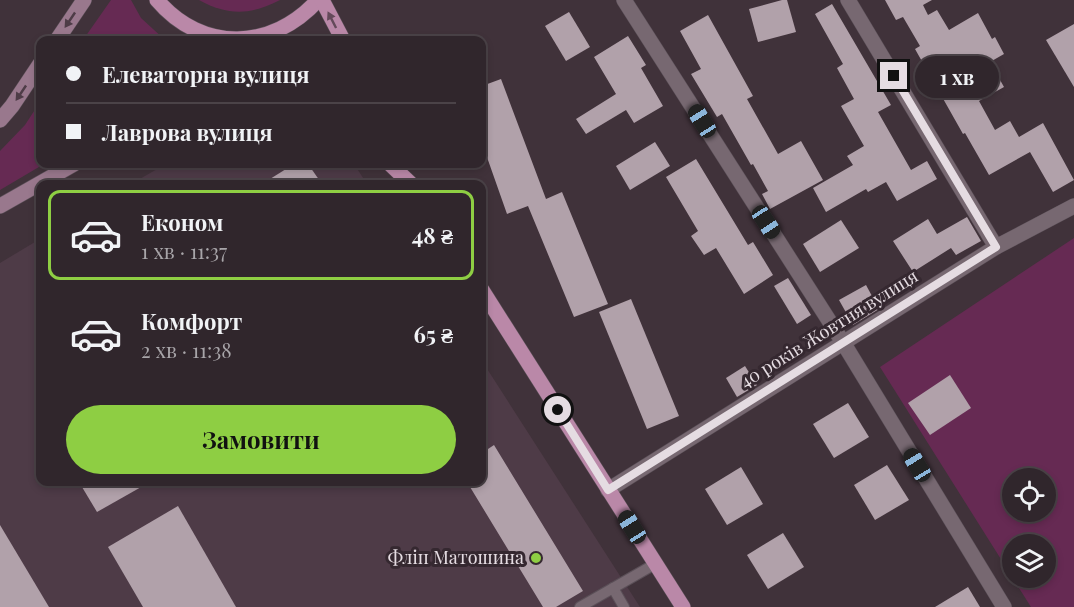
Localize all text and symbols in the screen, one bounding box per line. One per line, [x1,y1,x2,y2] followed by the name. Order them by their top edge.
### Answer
[64,12,76,28] one-way arrow
[327,12,337,29] one-way arrow
[915,55,999,97] callout: 1 хв
[102,59,310,89] text: Елеваторна вулиця
[880,62,907,89] route end
[940,63,974,90] text: 1 хв
[15,84,27,100] one-way arrow
[685,101,719,141] car
[102,117,273,147] text: Лаврова вулиця
[749,202,783,242] car
[141,207,223,237] text: Економ
[69,208,123,262] icon: car
[412,220,453,250] text: 48 ₴
[141,237,227,264] text: 1 хв · 11:37
[735,263,922,393] street label: 40 років Жовтня вулиця
[141,306,242,336] text: Комфорт
[69,307,123,361] icon: car
[414,319,453,349] text: 65 ₴
[141,336,232,363] text: 2 хв · 11:38
[544,396,571,423] route start
[66,405,456,474] button: Замовити
[900,445,934,485] car
[1002,468,1056,588] map controls
[1002,468,1056,522] button: locate
[615,507,649,547] car
[1002,534,1056,588] button: layers
[388,545,524,569] place label: Фліп Матошина
[529,551,543,565] marker: Фліп Матошина

